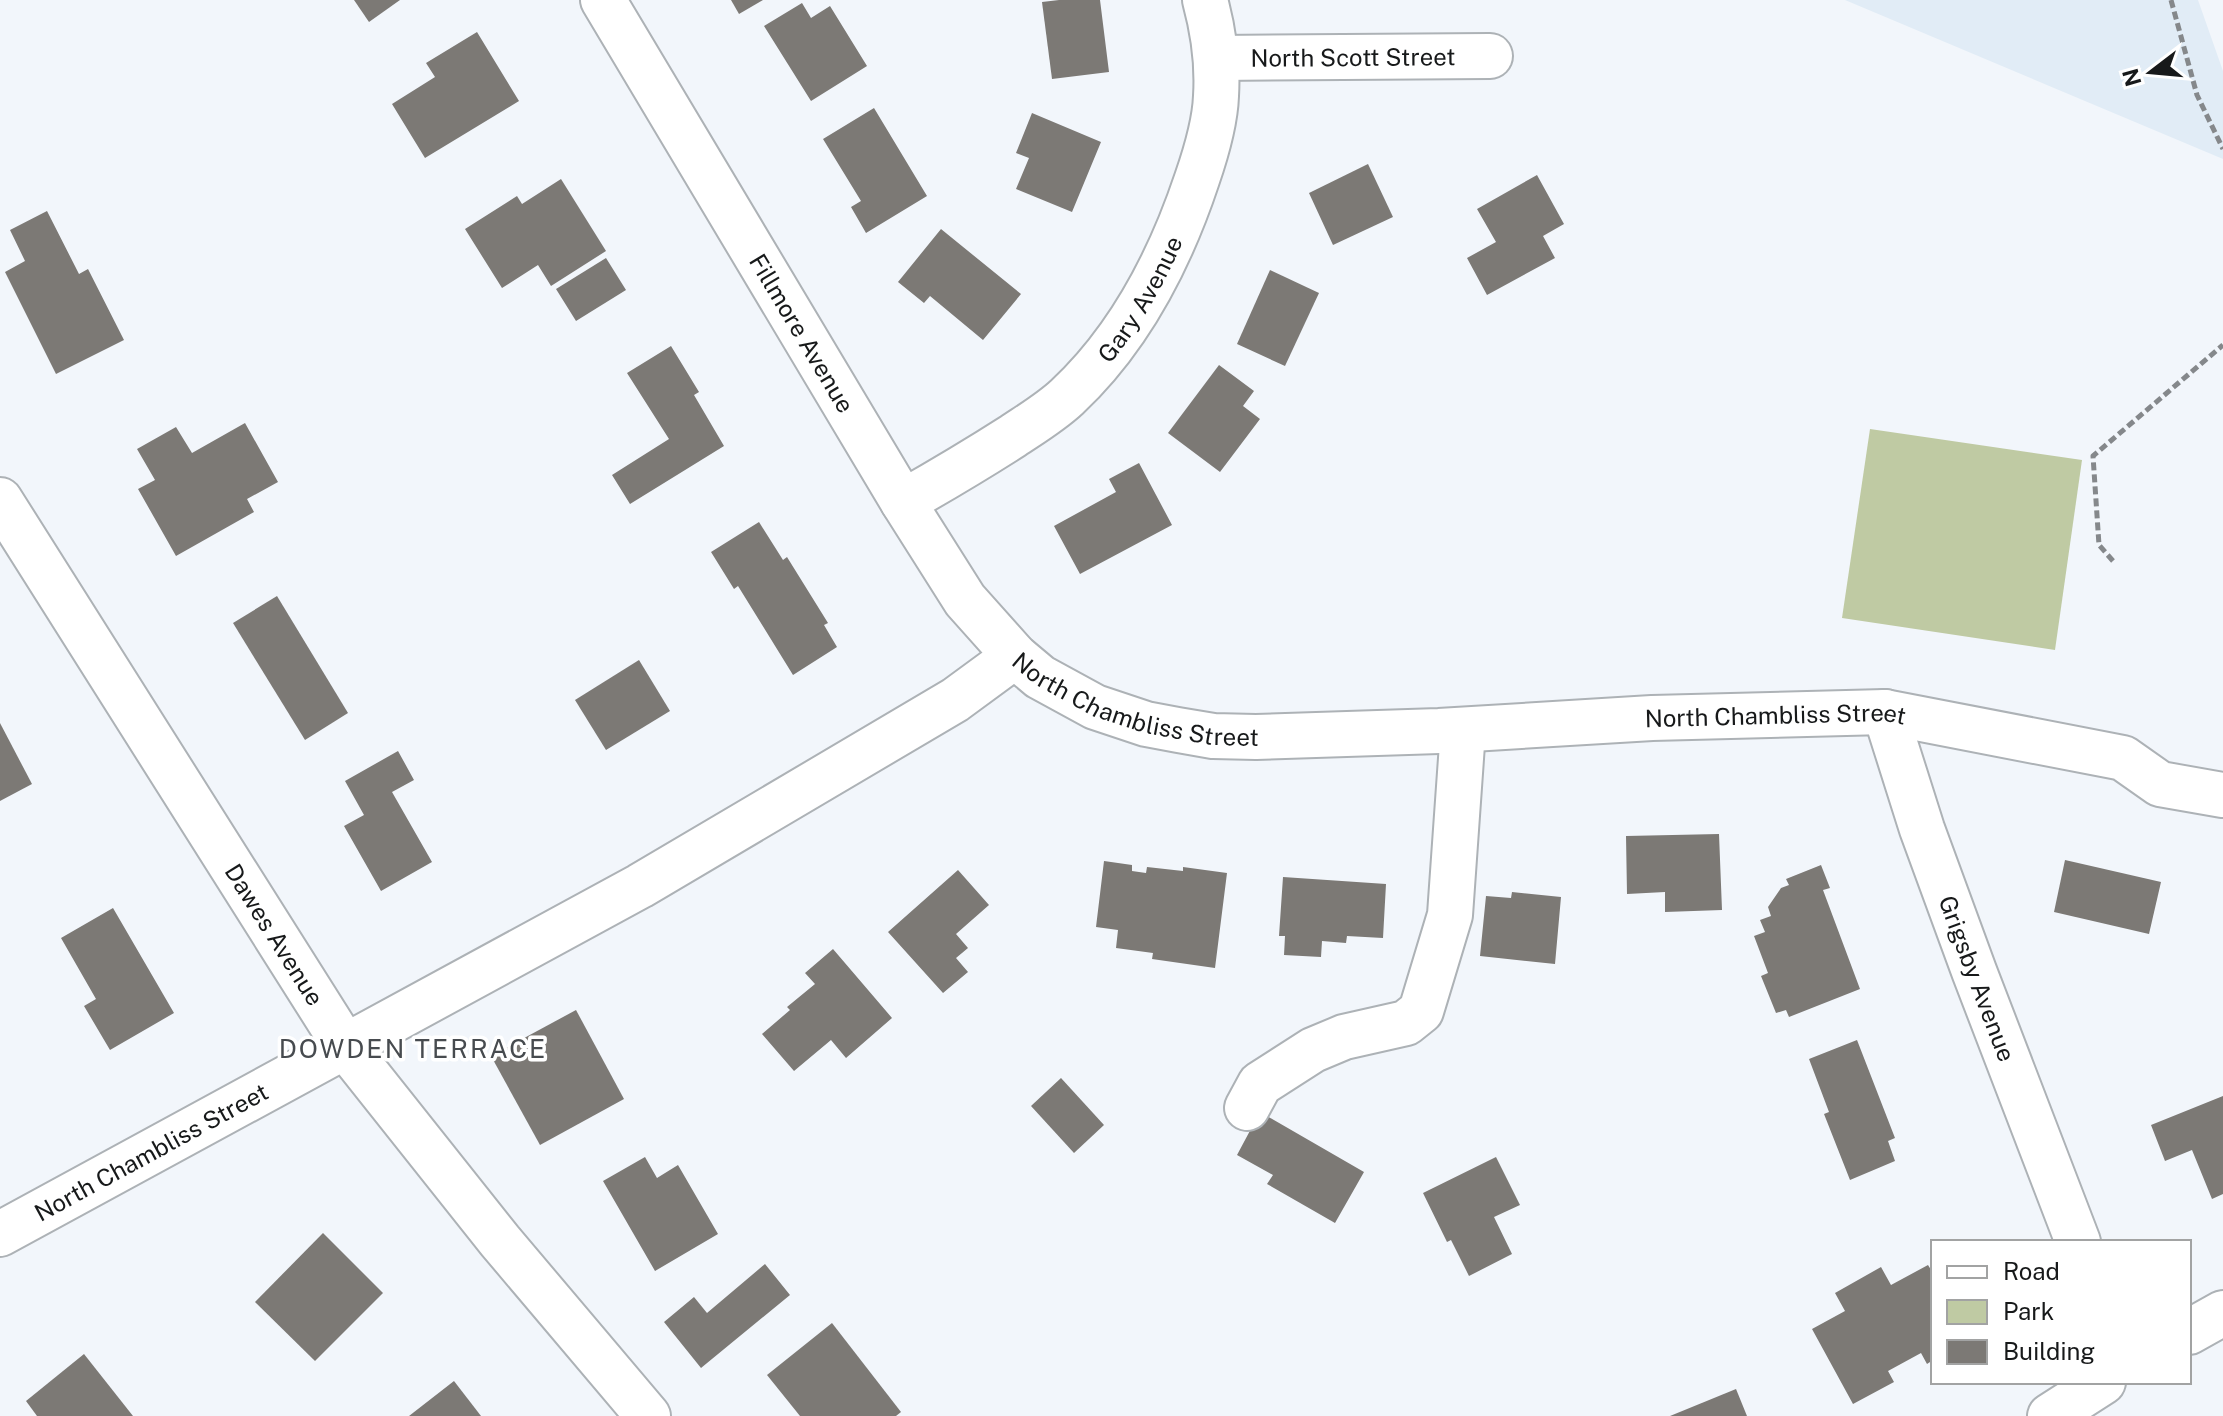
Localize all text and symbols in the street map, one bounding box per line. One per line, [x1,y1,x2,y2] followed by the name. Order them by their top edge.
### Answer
[2111,32,2191,112] north arrow
[1250,42,1456,72] street label: North Scott Street
[2117,66,2147,89] text: N
[1092,232,1188,368] street label: Gary Avenue
[744,249,860,417] street label: Fillmore Avenue
[1007,646,1259,751] street label: North Chambliss Street
[1644,698,1909,732] street label: North Chambliss Street
[219,859,330,1010] street label: Dawes Avenue
[1934,892,2021,1065] street label: Grigsby Avenue
[279,1033,547,1064] district label: DOWDEN TERRACE
[30,1077,273,1227] street label: North Chambliss Street
[1931,1240,2191,1384] legend
[2003,1257,2060,1285] text: Road
[2003,1297,2054,1325] text: Park
[2003,1337,2095,1365] text: Building

